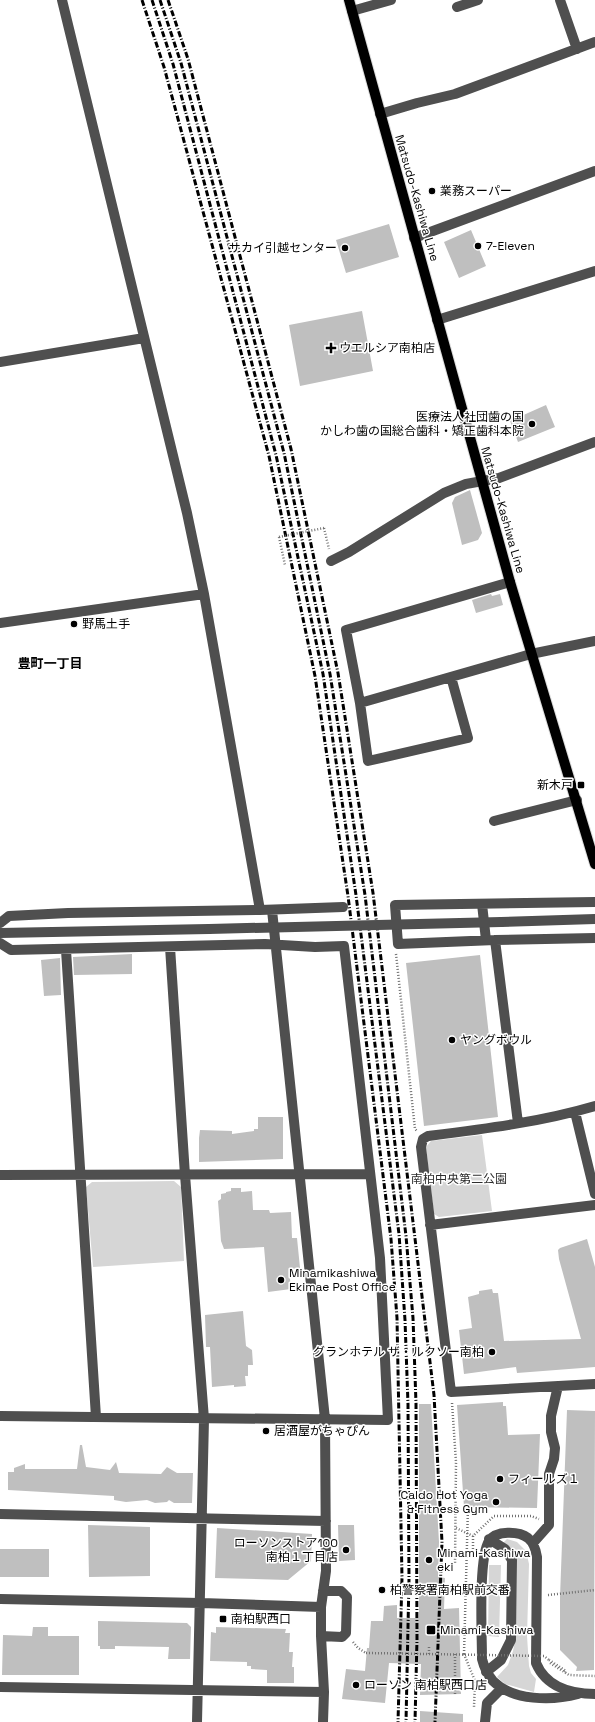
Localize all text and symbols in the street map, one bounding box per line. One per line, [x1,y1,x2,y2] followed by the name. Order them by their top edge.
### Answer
[391,133,443,263] street label: Matsudo-Kashiwa Line
[440,183,512,199] place label: 業務スーパー
[427,186,437,196] marker: 業務スーパー
[486,238,535,254] place label: 7-Eleven
[229,240,337,256] place label: サカイ引越センター
[473,241,483,251] marker: 7-Eleven
[340,243,350,253] marker: サカイ引越センター
[339,340,435,356] place label: ウエルシア南柏店
[326,343,336,353] marker: ウエルシア南柏店
[320,409,524,439] place label: 医療法人社団歯の国 かしわ歯の国総合歯科・矯正歯科本院
[527,419,537,429] marker: 医療法人社団歯の国 かしわ歯の国総合歯科・矯正歯科本院
[477,445,529,575] street label: Matsudo-Kashiwa Line
[82,616,130,632] place label: 野馬土手
[69,619,79,629] marker: 野馬土手
[17,655,83,672] district label: 豊町一丁目
[537,777,573,793] place label: 新木戸
[576,780,586,790] marker: 新木戸
[460,1032,532,1048] place label: ヤングボウル
[447,1035,457,1045] marker: ヤングボウル
[411,1171,507,1187] park label: 南柏中央第二公園
[289,1265,396,1295] place label: Minamikashiwa Ekimae Post Office
[276,1275,286,1285] marker: Minamikashiwa Ekimae Post Office
[313,1344,484,1360] place label: グランホテル ザ・ルクソー南柏
[487,1347,497,1357] marker: グランホテル ザ・ルクソー南柏
[274,1423,370,1439] place label: 居酒屋がちゃぴん
[261,1426,271,1436] marker: 居酒屋がちゃぴん
[508,1471,580,1487] place label: フィールズ１
[495,1474,505,1484] marker: フィールズ１
[400,1487,488,1517] place label: Caldo Hot Yoga & Fitness Gym
[491,1497,501,1507] marker: Caldo Hot Yoga & Fitness Gym
[234,1535,338,1565] place label: ローソンストア100 南柏１丁目店
[341,1545,351,1555] marker: ローソンストア100 南柏１丁目店
[437,1545,531,1575] place label: Minami-Kashiwa eki
[424,1555,434,1565] marker: Minami-Kashiwa eki
[390,1582,510,1598] place label: 柏警察署南柏駅前交番
[377,1585,387,1595] marker: 柏警察署南柏駅前交番
[231,1611,291,1627] place label: 南柏駅西口
[218,1614,228,1624] marker: 南柏駅西口
[440,1622,534,1638] place label: Minami-Kashiwa
[425,1624,437,1636] marker: Minami-Kashiwa
[364,1677,487,1693] place label: ローソン 南柏駅西口店
[351,1680,361,1690] marker: ローソン 南柏駅西口店

